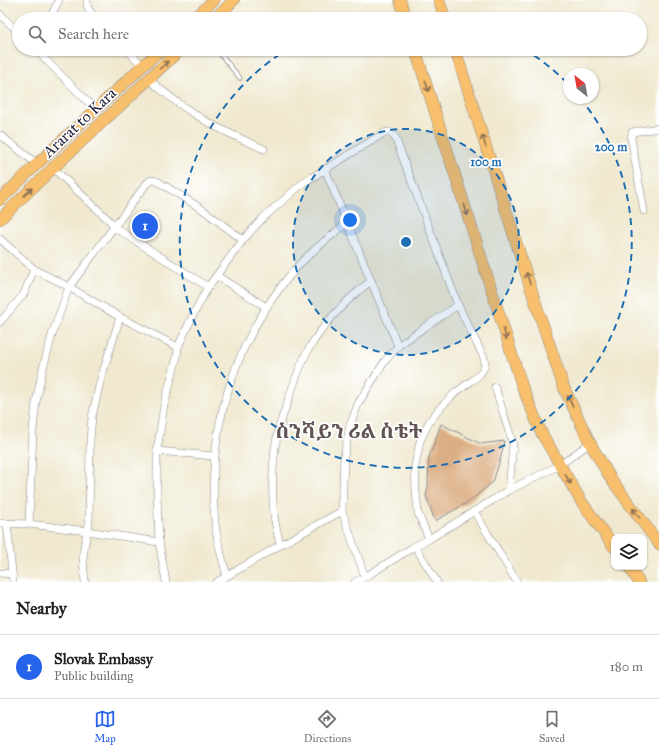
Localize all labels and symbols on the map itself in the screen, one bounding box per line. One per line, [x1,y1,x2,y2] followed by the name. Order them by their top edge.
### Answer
[159,60,169,70] one-way arrow
[563,68,599,104] north arrow
[424,80,431,93] one-way arrow
[38,83,120,162] street label: Ararat to Kara
[480,135,488,147] one-way arrow
[595,140,628,154] text: 200 m
[470,155,503,169] text: 100 m
[23,187,33,197] one-way arrow
[463,203,470,216] one-way arrow
[340,210,360,230] your location
[132,211,158,241] pin: 1
[399,235,413,249] centre of rings
[524,272,531,285] one-way arrow
[502,327,509,340] one-way arrow
[566,395,573,407] one-way arrow
[276,419,423,443] district label: ስንሻይን ሪል ስቴት
[564,472,572,484] one-way arrow
[632,507,640,518] one-way arrow

